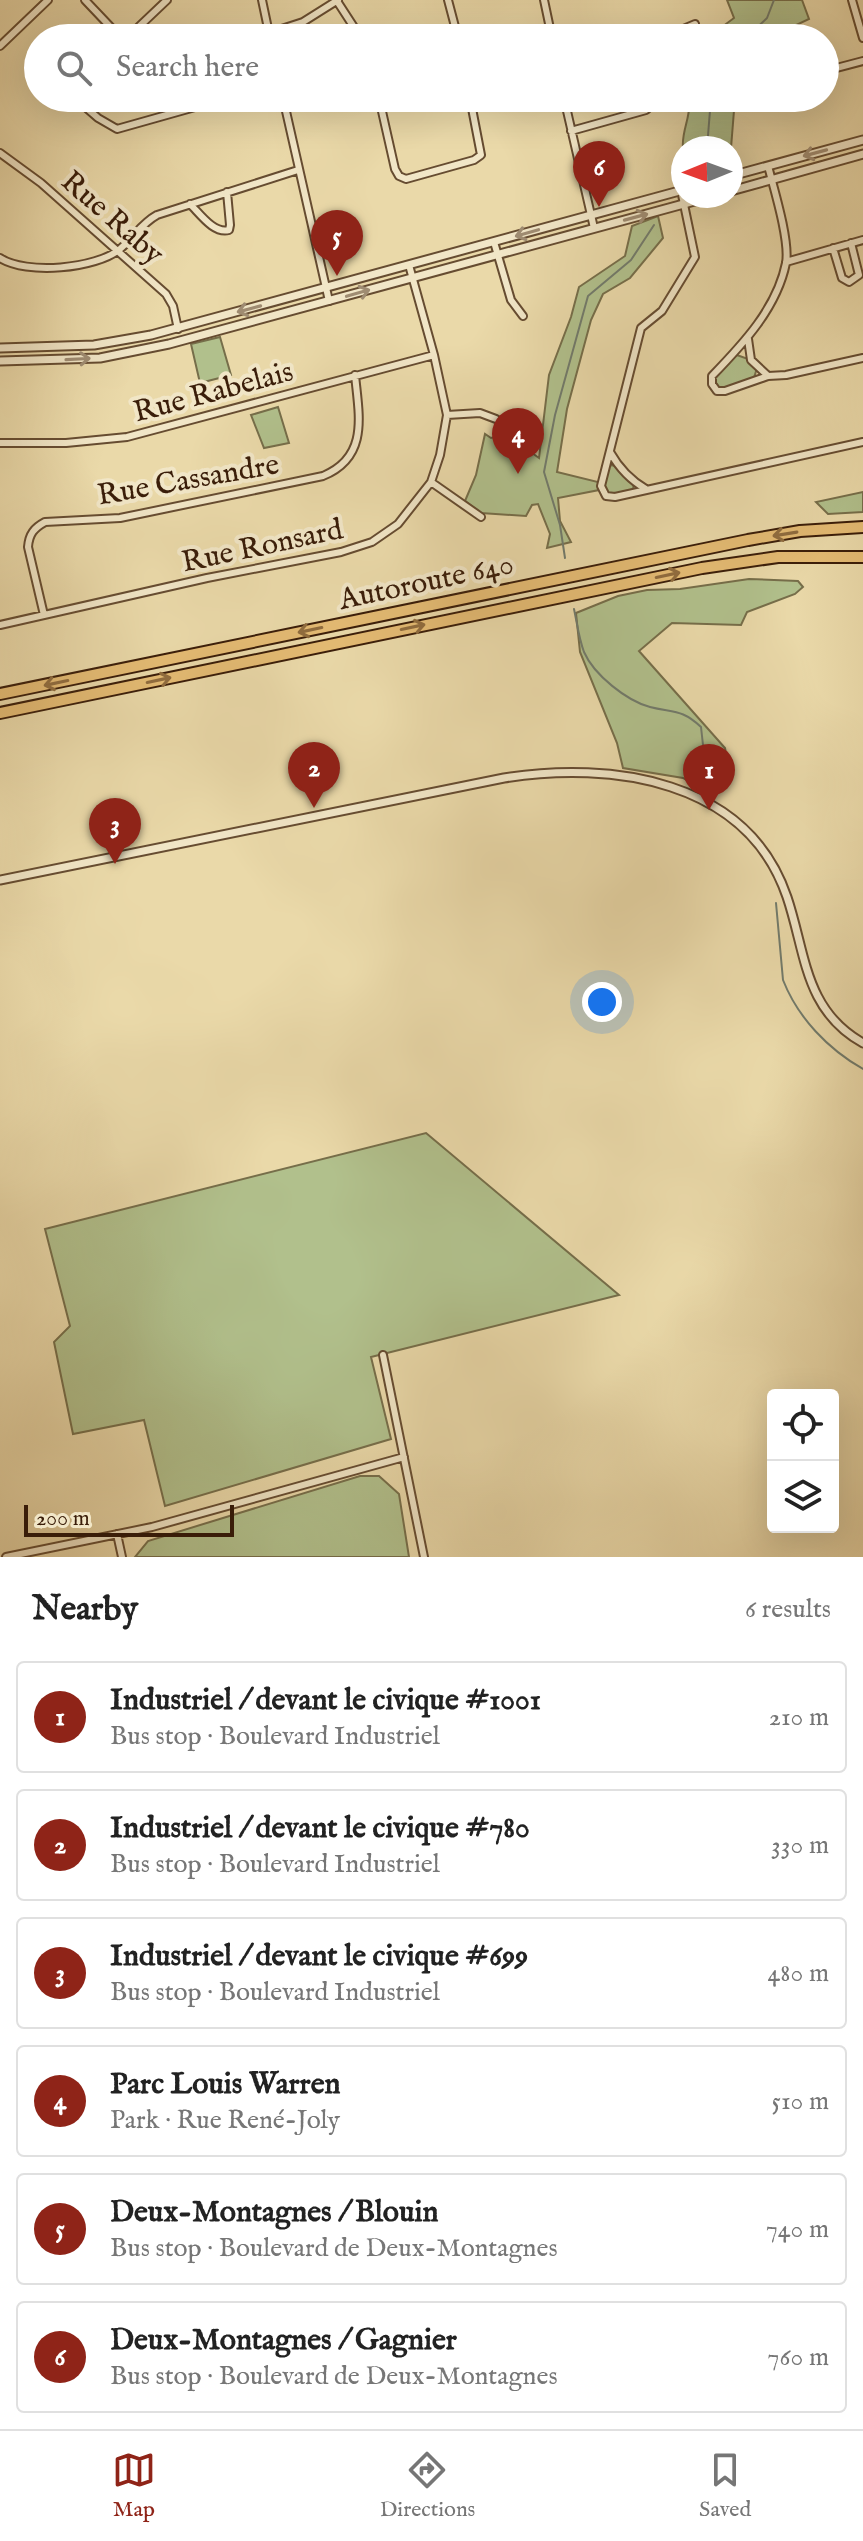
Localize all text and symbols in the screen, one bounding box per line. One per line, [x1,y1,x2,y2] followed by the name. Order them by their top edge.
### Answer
[24,24,839,112] search box
[52,46,96,90] icon: search
[116,49,259,87] text: Search here
[671,136,743,208] north arrow
[573,141,625,207] pin: 6
[803,146,829,161] one-way arrow
[52,163,171,274] street label: Rue Raby
[622,209,648,224] one-way arrow
[311,210,363,276] pin: 5
[514,226,540,241] one-way arrow
[344,285,370,300] one-way arrow
[237,303,263,318] one-way arrow
[64,352,91,367] one-way arrow
[130,353,298,432] street label: Rue Rabelais
[492,408,544,474] pin: 4
[95,446,282,516] street label: Rue Cassandre
[178,511,347,583] street label: Rue Ronsard
[773,527,798,542] one-way arrow
[335,546,517,620] street label: Autoroute 640
[654,567,680,582] one-way arrow
[400,619,425,634] one-way arrow
[298,623,324,638] one-way arrow
[145,672,171,687] one-way arrow
[44,676,69,691] one-way arrow
[288,742,340,808] pin: 2
[683,744,735,810] pin: 1
[89,798,141,864] pin: 3
[582,982,622,1022] your location
[767,1389,839,1533] map controls
[767,1389,839,1461] button: locate
[767,1461,839,1533] button: layers
[24,1501,234,1537] scale bar
[36,1505,90,1533] text: 200 m
[32,1588,138,1631] text: Nearby
[745,1593,831,1626] text: 6 results
[110,1682,541,1720] text: Industriel / devant le civique #1001
[55,1701,65,1734] text: 1
[769,1701,829,1734] text: 210 m
[110,1720,440,1753] text: Bus stop · Boulevard Industriel
[110,1810,530,1848] text: Industriel / devant le civique #780
[54,1829,66,1862] text: 2
[771,1829,829,1862] text: 330 m
[110,1848,440,1881] text: Bus stop · Boulevard Industriel
[110,1938,528,1976] text: Industriel / devant le civique #699
[55,1957,65,1990] text: 3
[768,1957,829,1990] text: 480 m
[110,1976,440,2009] text: Bus stop · Boulevard Industriel
[110,2066,340,2104] text: Parc Louis Warren
[54,2085,66,2118] text: 4
[771,2085,829,2118] text: 510 m
[110,2104,340,2137] text: Park · Rue René-Joly
[110,2194,438,2232] text: Deux-Montagnes / Blouin
[55,2213,65,2246] text: 5
[766,2213,829,2246] text: 740 m
[110,2232,558,2265] text: Bus stop · Boulevard de Deux-Montagnes
[110,2322,457,2360] text: Deux-Montagnes / Gagnier
[55,2341,65,2374] text: 6
[767,2341,829,2374] text: 760 m
[110,2360,558,2393] text: Bus stop · Boulevard de Deux-Montagnes
[112,2448,156,2524] tab: Map
[380,2448,475,2524] tab: Directions
[699,2448,751,2524] tab: Saved

